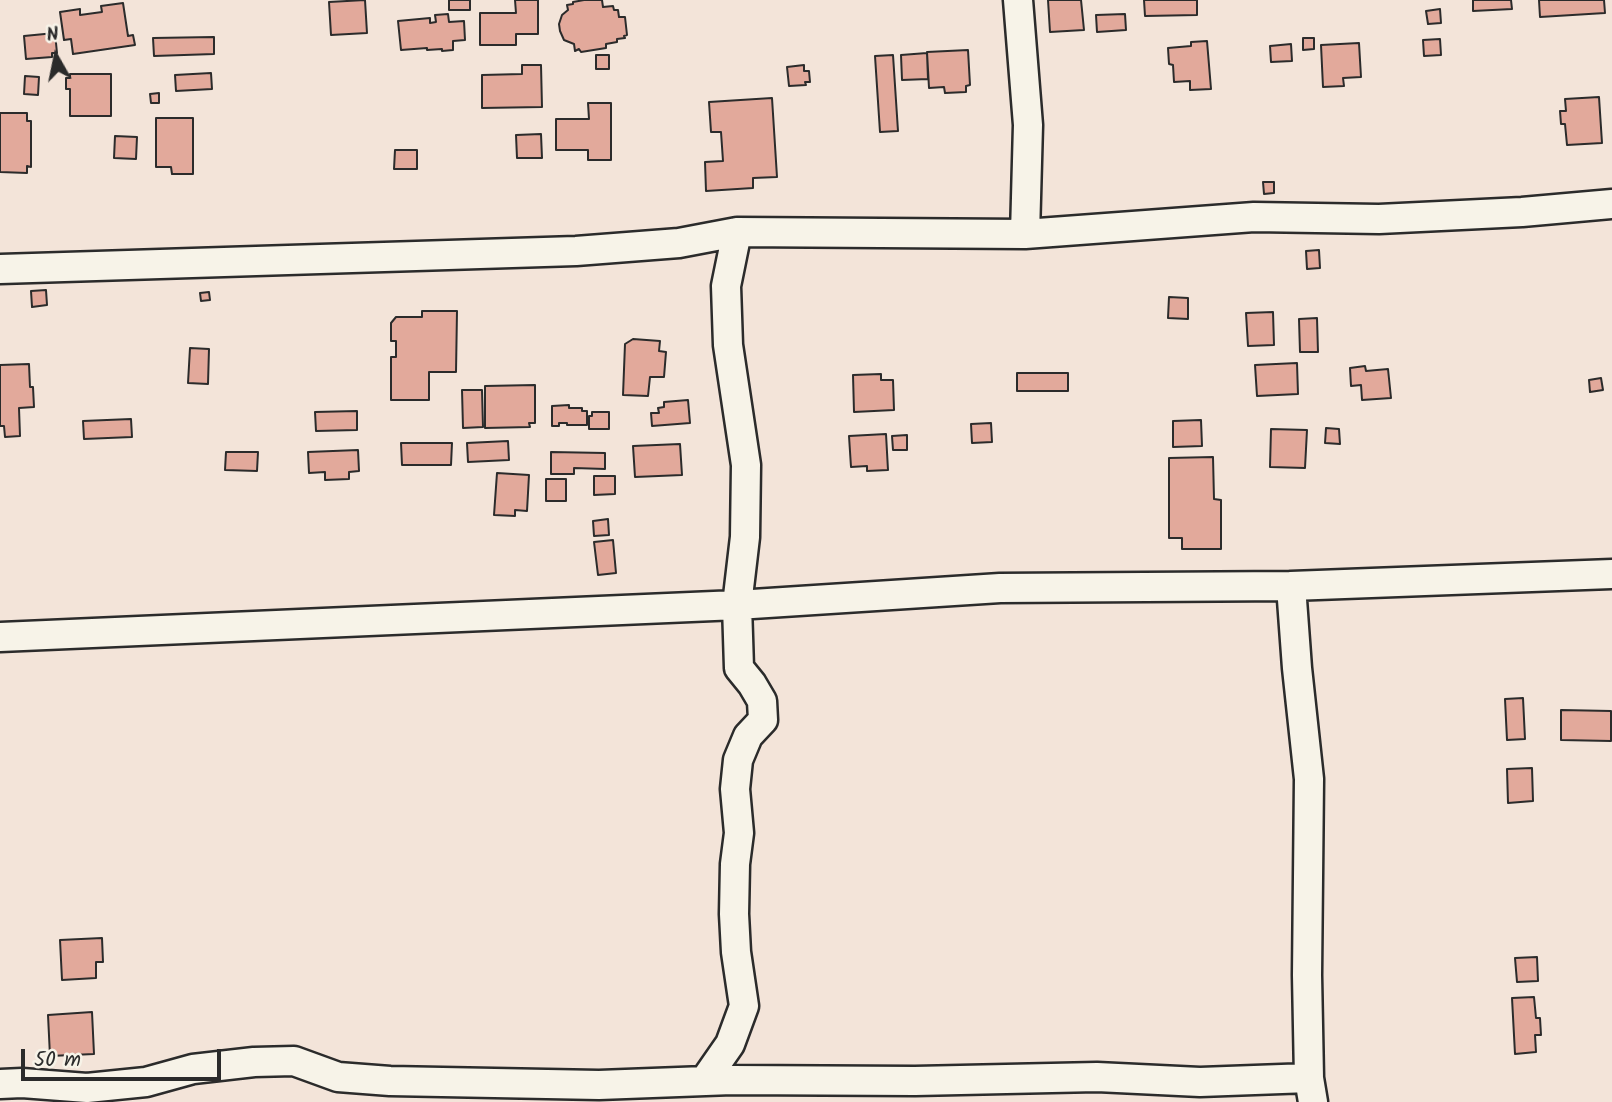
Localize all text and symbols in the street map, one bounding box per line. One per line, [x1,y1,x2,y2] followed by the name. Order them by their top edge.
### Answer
[44,20,61,51] text: N
[21,21,91,91] north arrow
[24,1036,224,1080] scale bar
[34,1044,81,1077] text: 50 m

